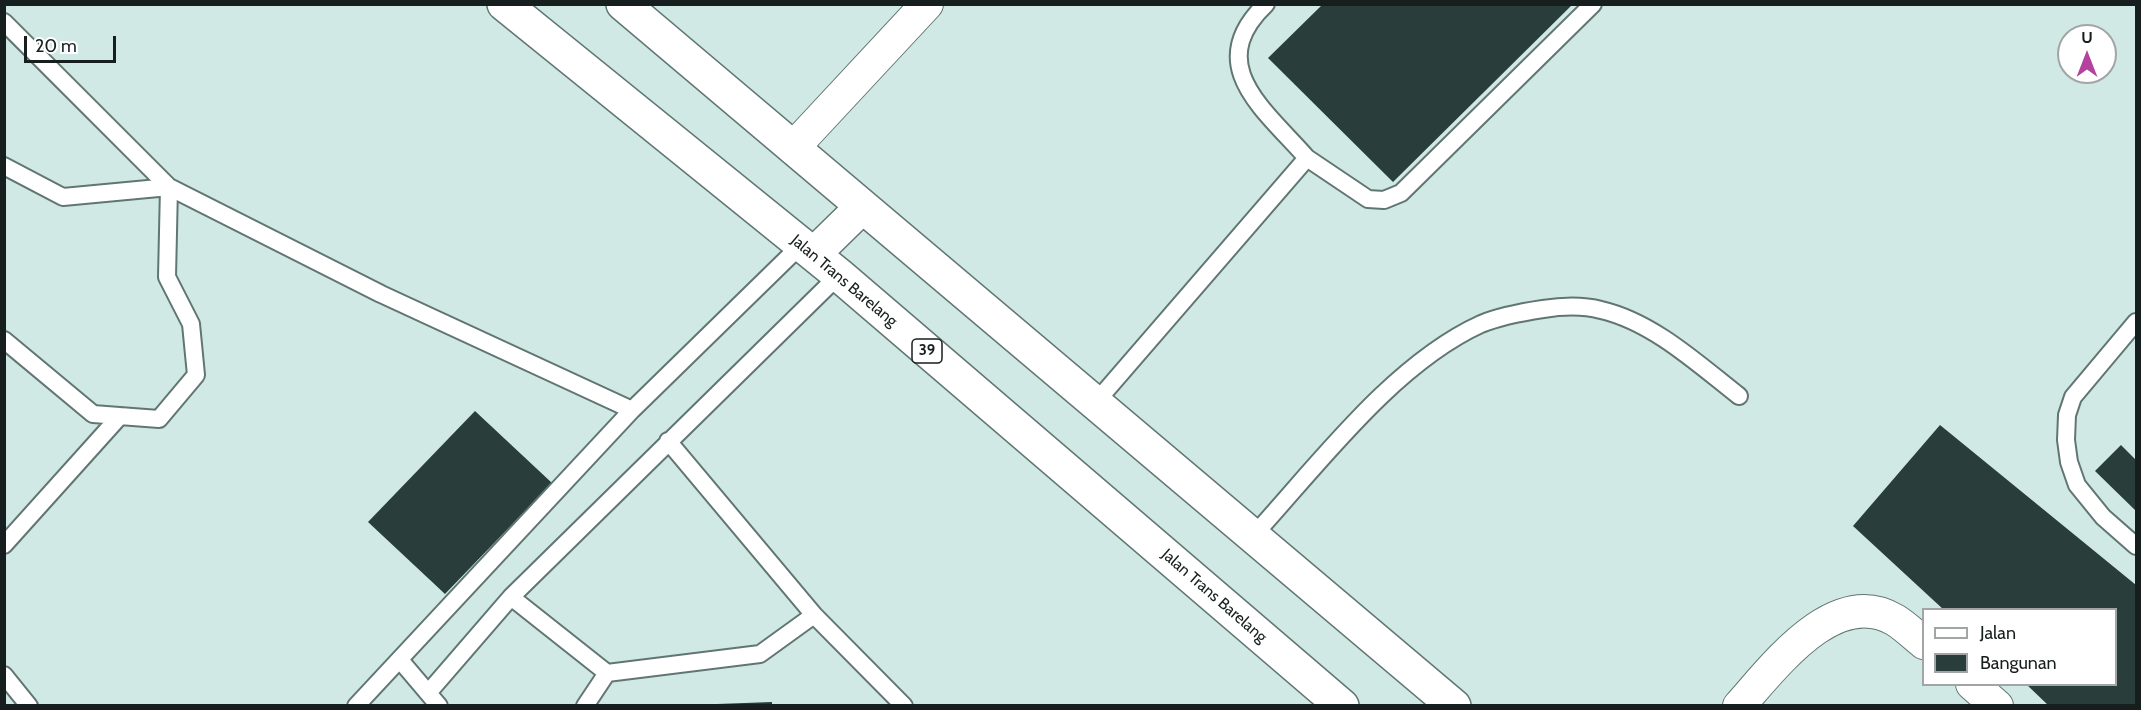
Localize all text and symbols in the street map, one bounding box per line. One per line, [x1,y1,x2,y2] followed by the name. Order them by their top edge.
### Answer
[27,24,118,62] scale bar
[2057,24,2117,84] north arrow
[2081,28,2093,47] text: U
[35,35,77,57] text: 20 m
[787,231,901,331] street label: Jalan Trans Barelang
[912,339,942,363] road number: 39
[1157,545,1271,647] street label: Jalan Trans Barelang
[1922,608,2117,686] legend
[1980,622,2016,644] text: Jalan
[1980,652,2057,674] text: Bangunan

